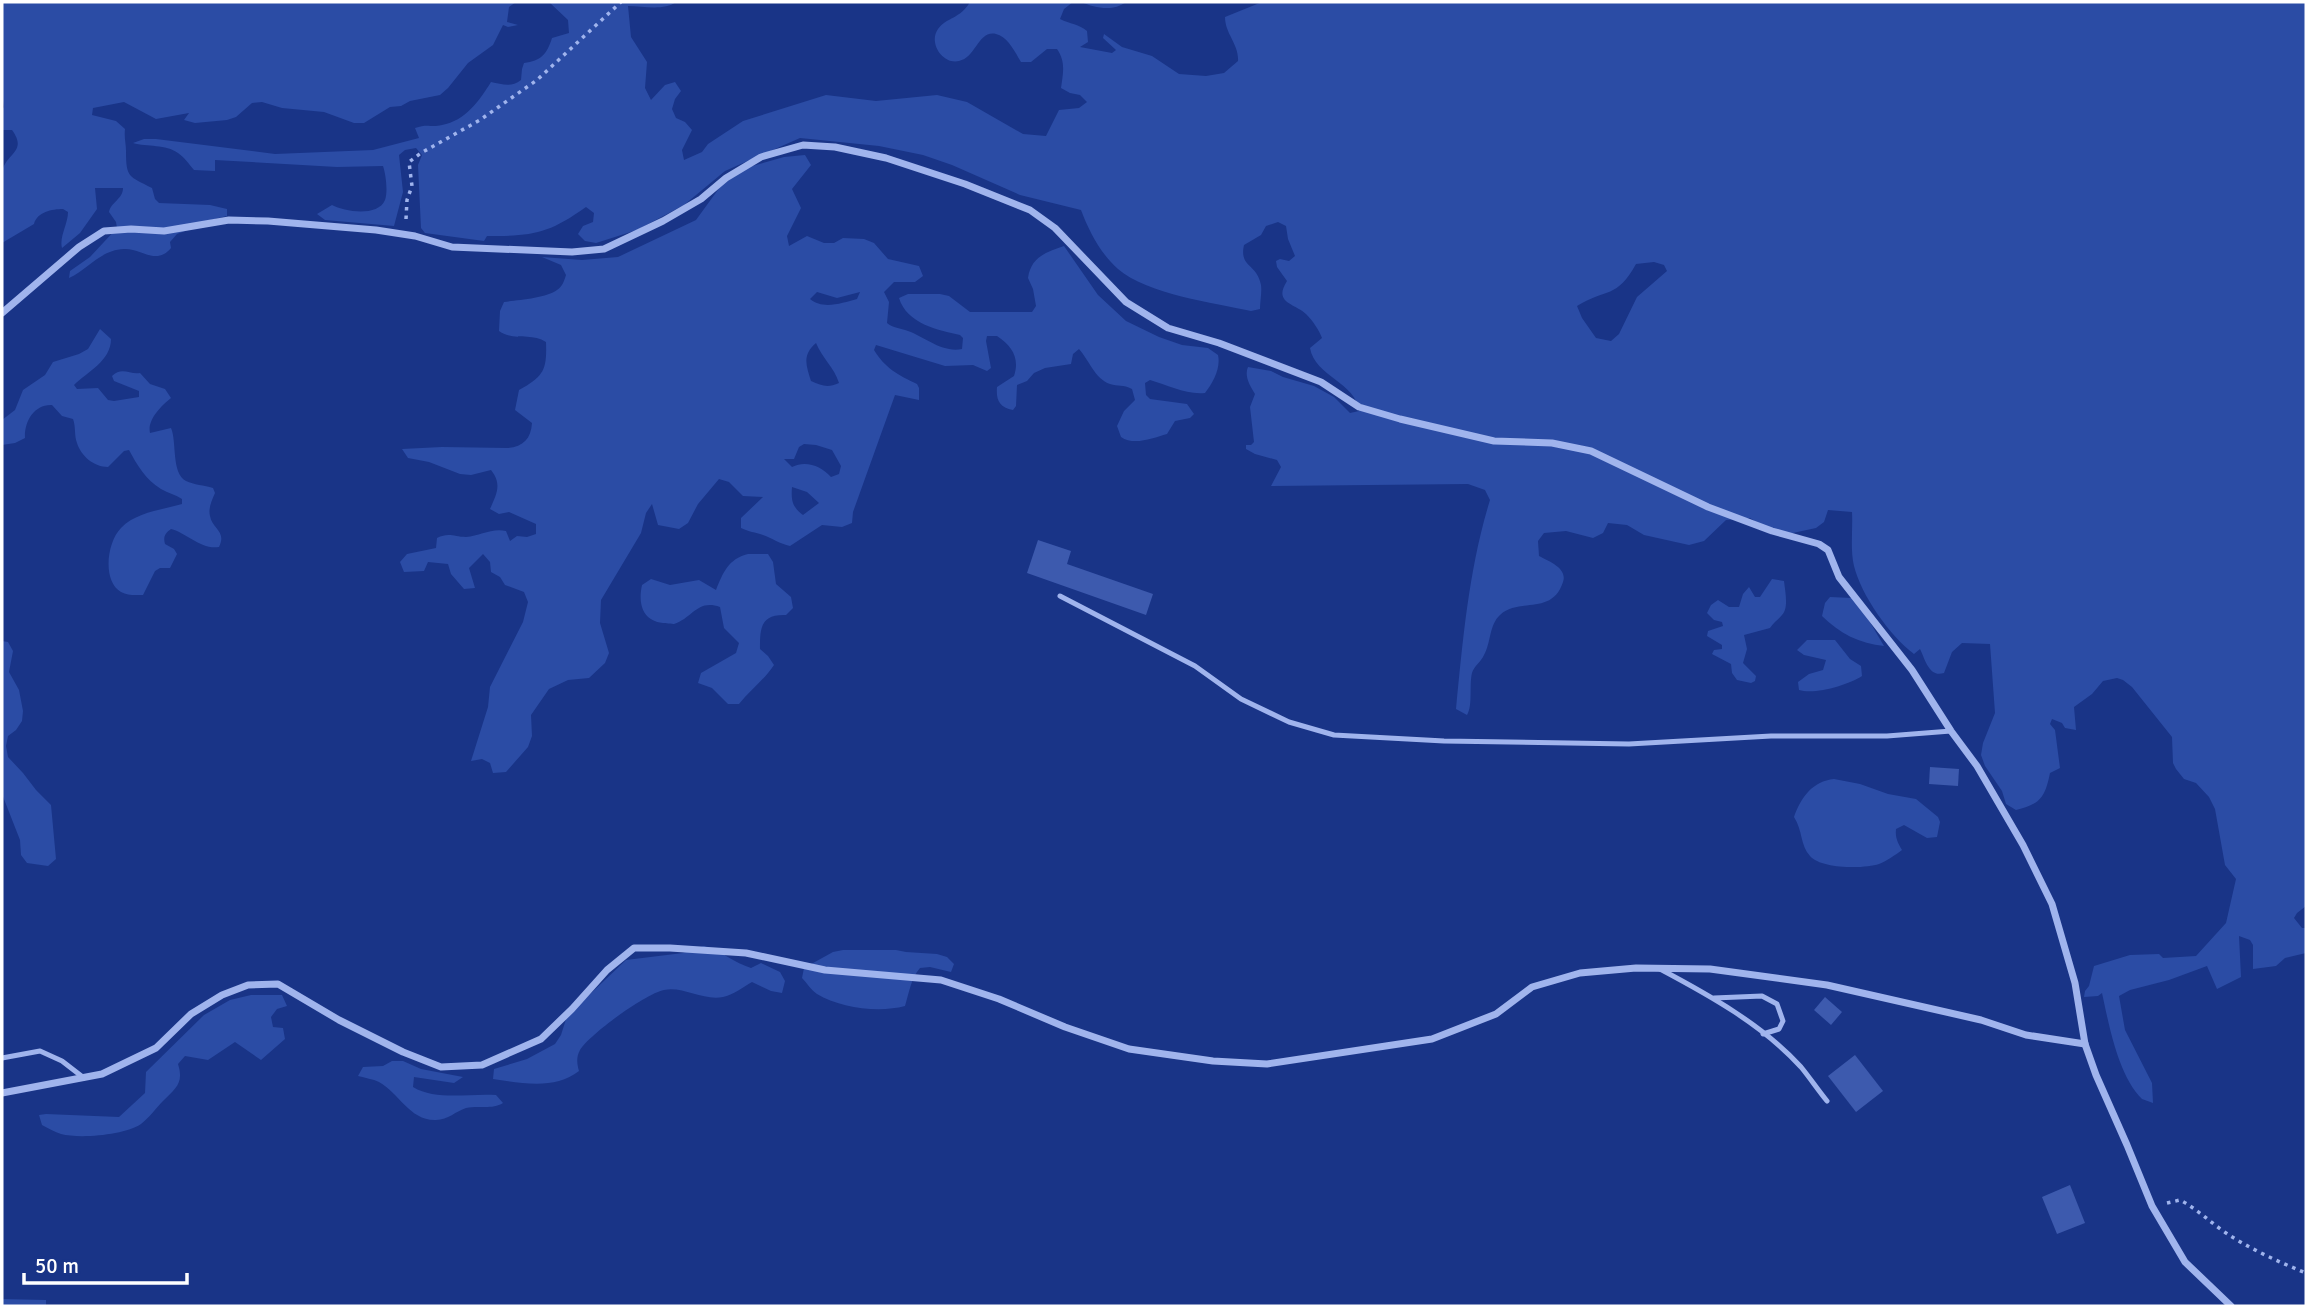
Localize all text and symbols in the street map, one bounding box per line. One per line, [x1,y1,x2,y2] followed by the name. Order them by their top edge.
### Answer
[24,1242,187,1286] scale bar
[35,1253,79,1279] text: 50 m

